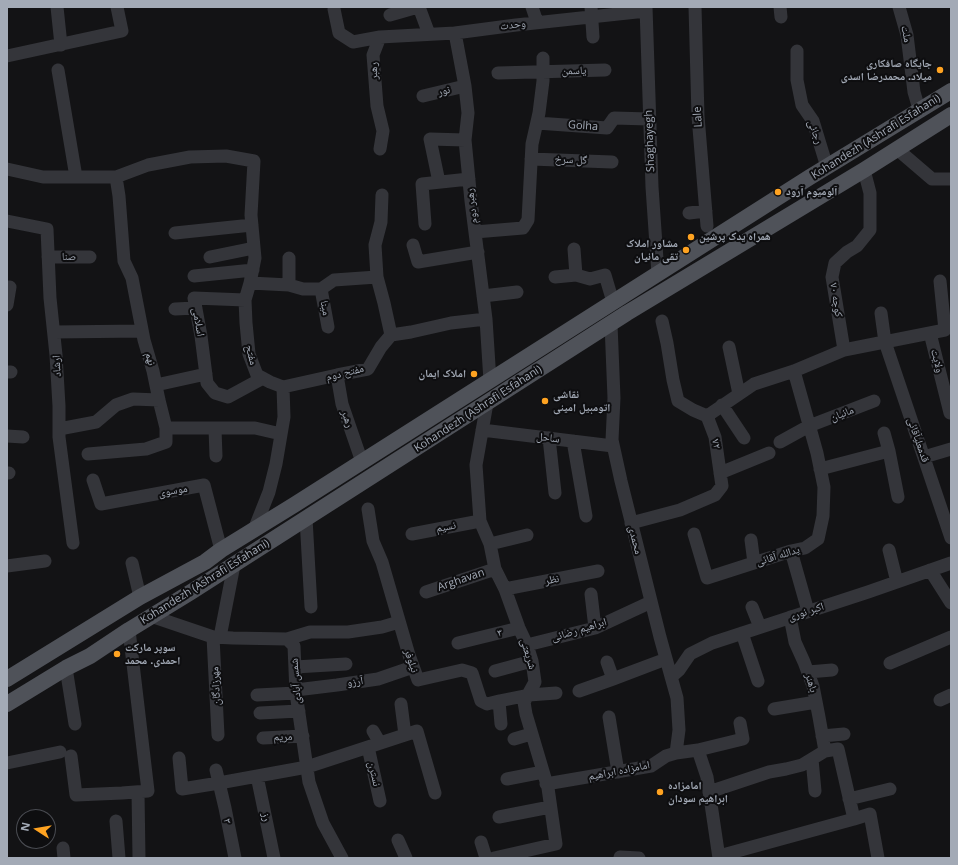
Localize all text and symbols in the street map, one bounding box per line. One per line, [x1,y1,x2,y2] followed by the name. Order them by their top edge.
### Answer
[499,17,527,33] street label: وحدت
[898,24,914,44] street label: ملت
[841,57,932,83] place label: جایگاه صافکاری میلاد. محمدرضا اسدی
[367,62,381,80] street label: رهبر
[561,64,587,78] street label: یاسمن
[935,65,945,75] marker: جایگاه صافکاری میلاد. محمدرضا اسدی
[436,83,452,99] street label: نور
[809,92,943,182] street label: Kohandezh (Ashrafi Esfahani)
[691,106,705,128] street label: Lale
[642,110,658,172] street label: Shaghayegh
[567,118,599,134] street label: Golha
[805,118,825,146] street label: رجائی
[554,153,588,167] street label: گل سرخ
[786,185,837,199] place label: آلومیوم آرود
[773,187,783,197] marker: آلومیوم آرود
[463,188,481,224] street label: رهبر دوم
[699,230,771,244] place label: همراه یدک پرشین
[686,232,696,242] marker: همراه یدک پرشین
[626,237,678,263] place label: مشاور املاک تقی مانیان
[681,245,691,255] marker: مشاور املاک تقی مانیان
[62,250,76,264] street label: صنا
[827,282,845,318] street label: کوچه ۷۰
[317,299,333,317] street label: مینا
[189,307,207,337] street label: اسلامی
[242,343,260,367] street label: مفتح
[928,348,946,374] street label: ولایت
[142,351,158,367] street label: نهم
[50,355,64,377] street label: ارشاد
[325,362,365,384] street label: مفتح دوم
[412,363,544,455] street label: Kohandezh (Ashrafi Esfahani)
[418,367,466,381] place label: املاک ایمان
[469,369,479,379] marker: املاک ایمان
[553,388,610,414] place label: نقاشی اتومبیل امینی
[540,396,550,406] marker: نقاشی اتومبیل امینی
[828,404,856,424] street label: مانیان
[338,409,356,429] street label: رهبر
[904,416,932,464] street label: قدمعلیآقائی
[536,430,560,446] street label: ساحل
[709,438,723,450] street label: ۷۲
[157,482,189,500] street label: موسوی
[435,519,457,535] street label: نسیم
[625,524,645,556] street label: محمدی
[138,537,272,627] street label: Kohandezh (Ashrafi Esfahani)
[755,543,801,569] street label: یدالله آقائی
[436,566,486,594] street label: Arghavan
[544,572,560,588] street label: نظر
[786,600,826,624] street label: اکبر نوری
[550,615,608,645] street label: ابراهیم رضائی
[496,626,504,640] street label: ۳
[517,637,539,671] street label: شریعتی
[125,641,180,667] place label: سوپر مارکت احمدی. محمد
[401,648,421,674] street label: نیلوفر
[112,649,122,659] marker: سوپر مارکت احمدی. محمد
[288,658,304,704] street label: شمس آبادی
[208,666,224,706] street label: مهرزادگان
[802,672,820,694] street label: باهنر
[346,674,364,690] street label: آرزو
[273,730,293,744] street label: مریم
[587,759,651,783] street label: امامزاده ابراهیم
[365,760,383,788] street label: نسترن
[668,779,728,805] place label: امامزاده ابراهیم سودان
[655,787,665,797] marker: امامزاده ابراهیم سودان
[16,809,56,849] north arrow
[259,811,273,823] street label: رز
[220,817,234,825] street label: ۳
[16,821,33,833] text: N

